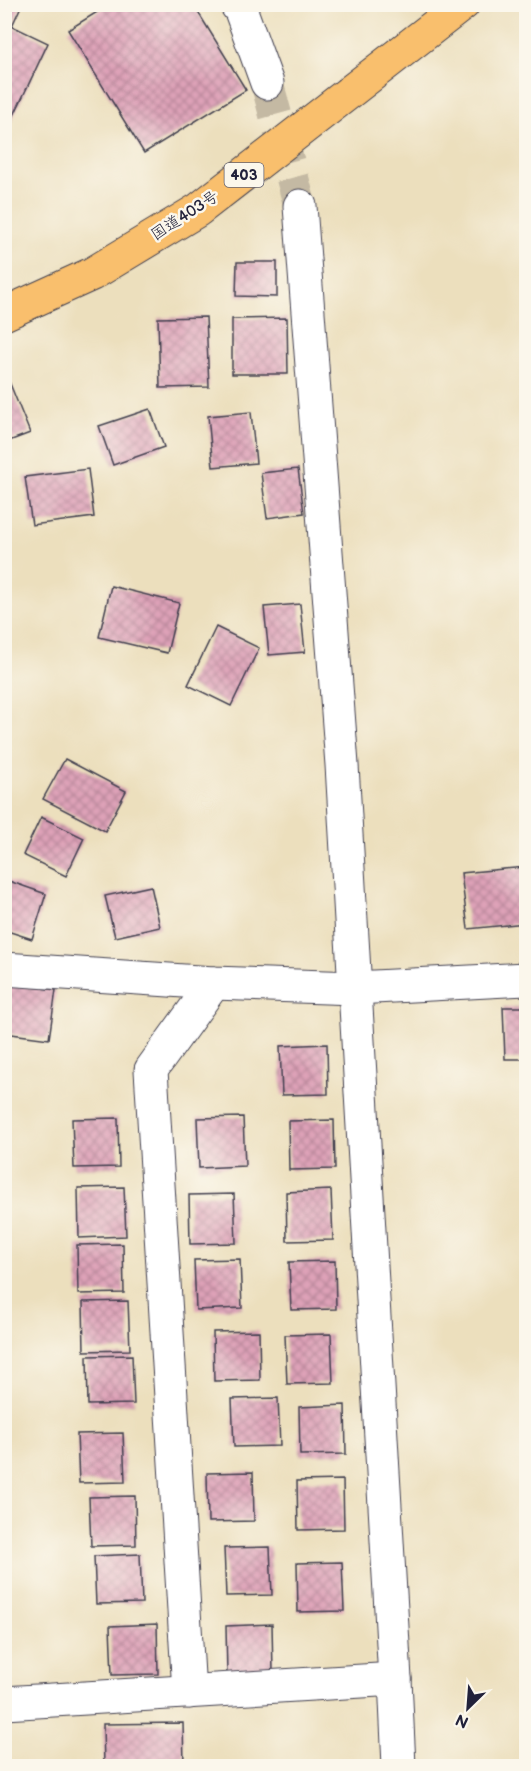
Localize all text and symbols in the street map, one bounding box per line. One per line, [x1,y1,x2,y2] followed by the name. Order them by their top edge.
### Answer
[224,163,264,187] road number: 403
[148,187,222,245] street label: 国道403号
[438,1678,498,1738] north arrow
[453,1709,472,1731] text: N

